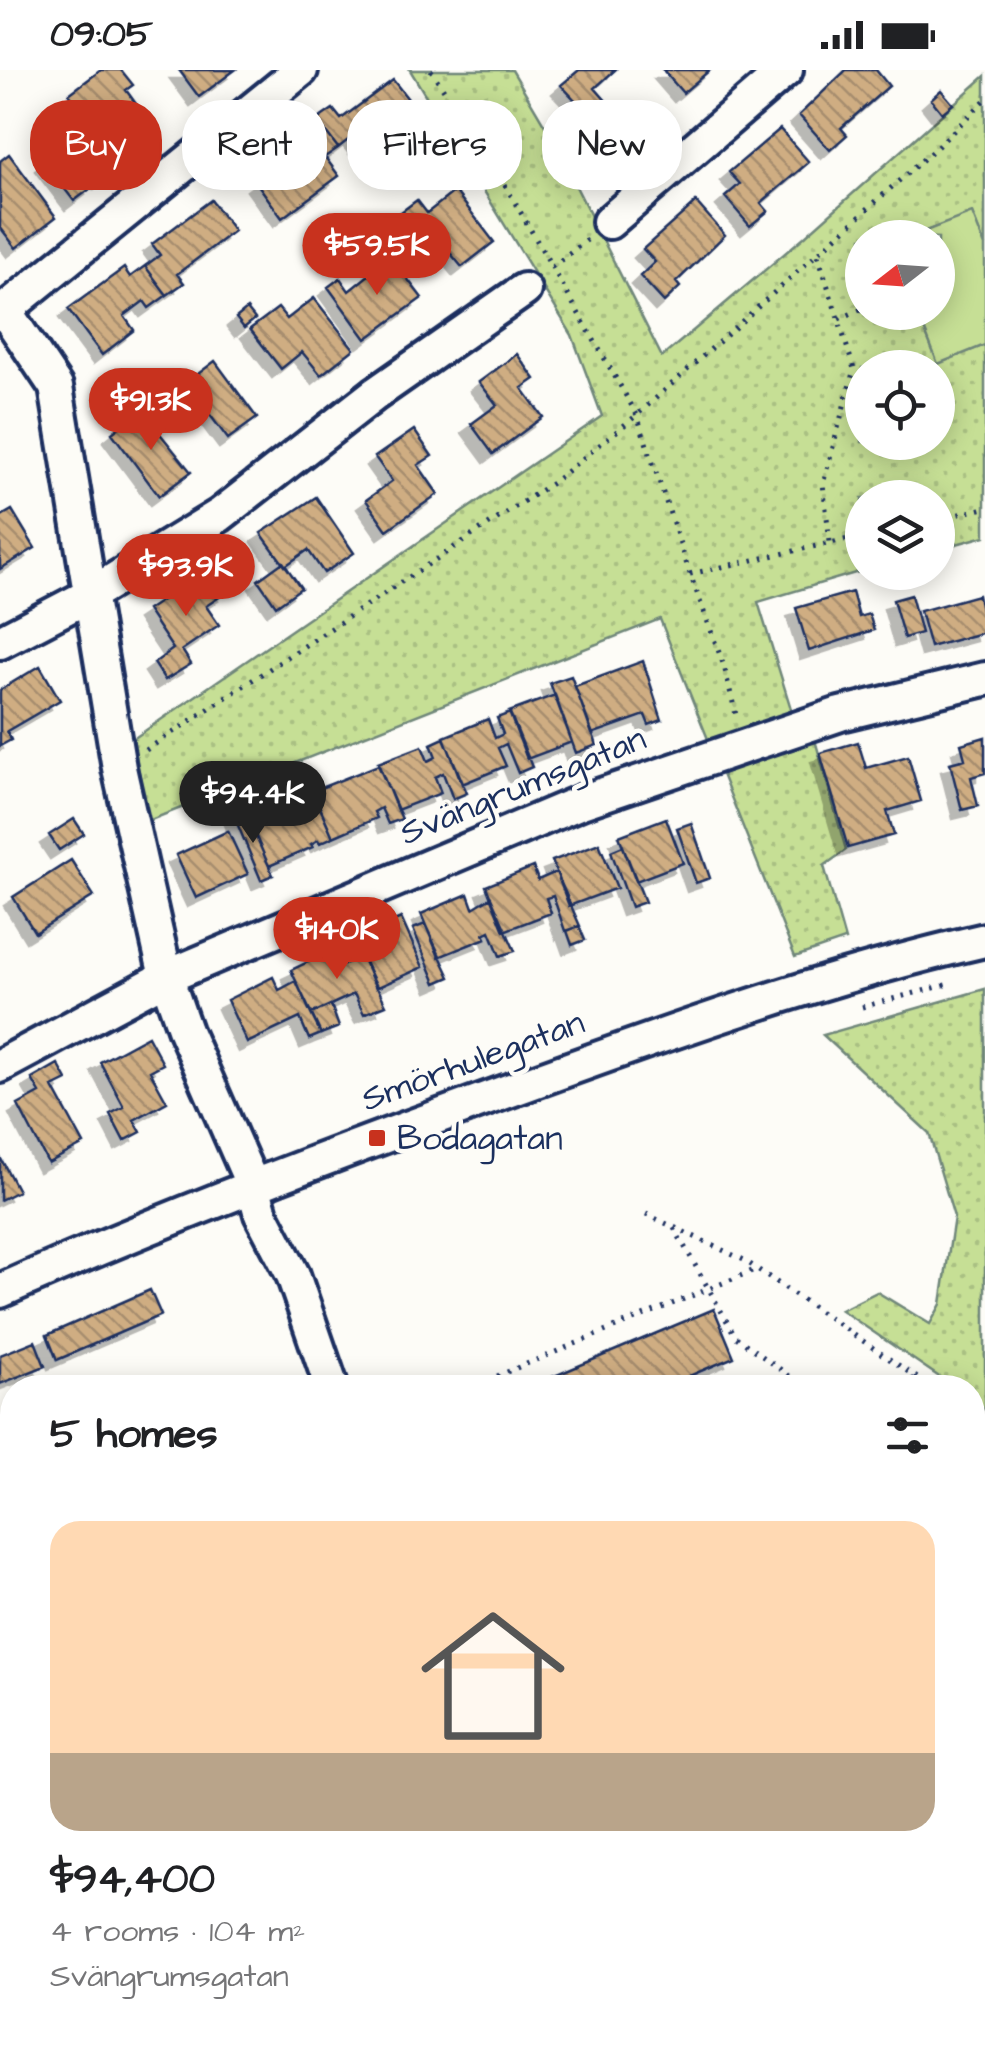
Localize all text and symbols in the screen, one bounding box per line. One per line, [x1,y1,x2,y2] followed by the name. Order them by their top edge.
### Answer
[50,9,153,61] text: 09:05
[30,100,162,190] chip: Buy
[182,100,327,190] chip: Rent
[347,100,522,190] chip: Filters
[542,100,682,190] chip: New
[296,213,458,298] pin: $59.5K
[845,220,955,330] north arrow
[845,220,955,590] map controls
[324,223,430,268] text: $59.5K
[845,350,955,460] button: locate
[70,368,232,453] pin: $91.3K
[111,378,191,423] text: $91.3K
[845,480,955,590] button: layers
[105,534,267,619] pin: $93.9K
[139,544,233,589] text: $93.9K
[393,714,654,859] street label: Svängrumsgatan
[172,761,334,846] pin: $94.4K
[201,771,305,816] text: $94.4K
[267,897,407,982] pin: $140K
[295,907,379,952] text: $140K
[355,998,592,1126] street label: Smörhulegatan
[397,1114,563,1165] place label: Bodagatan
[366,1127,388,1149] marker: Bodagatan
[50,1406,217,1464] text: 5 homes
[880,1408,935,1463] icon: filters
[403,1586,583,1766] icon: home
[50,1851,215,1909] text: $94,400
[50,1909,305,1954] text: 4 rooms · 104 m²
[50,1954,289,1999] text: Svängrumsgatan

